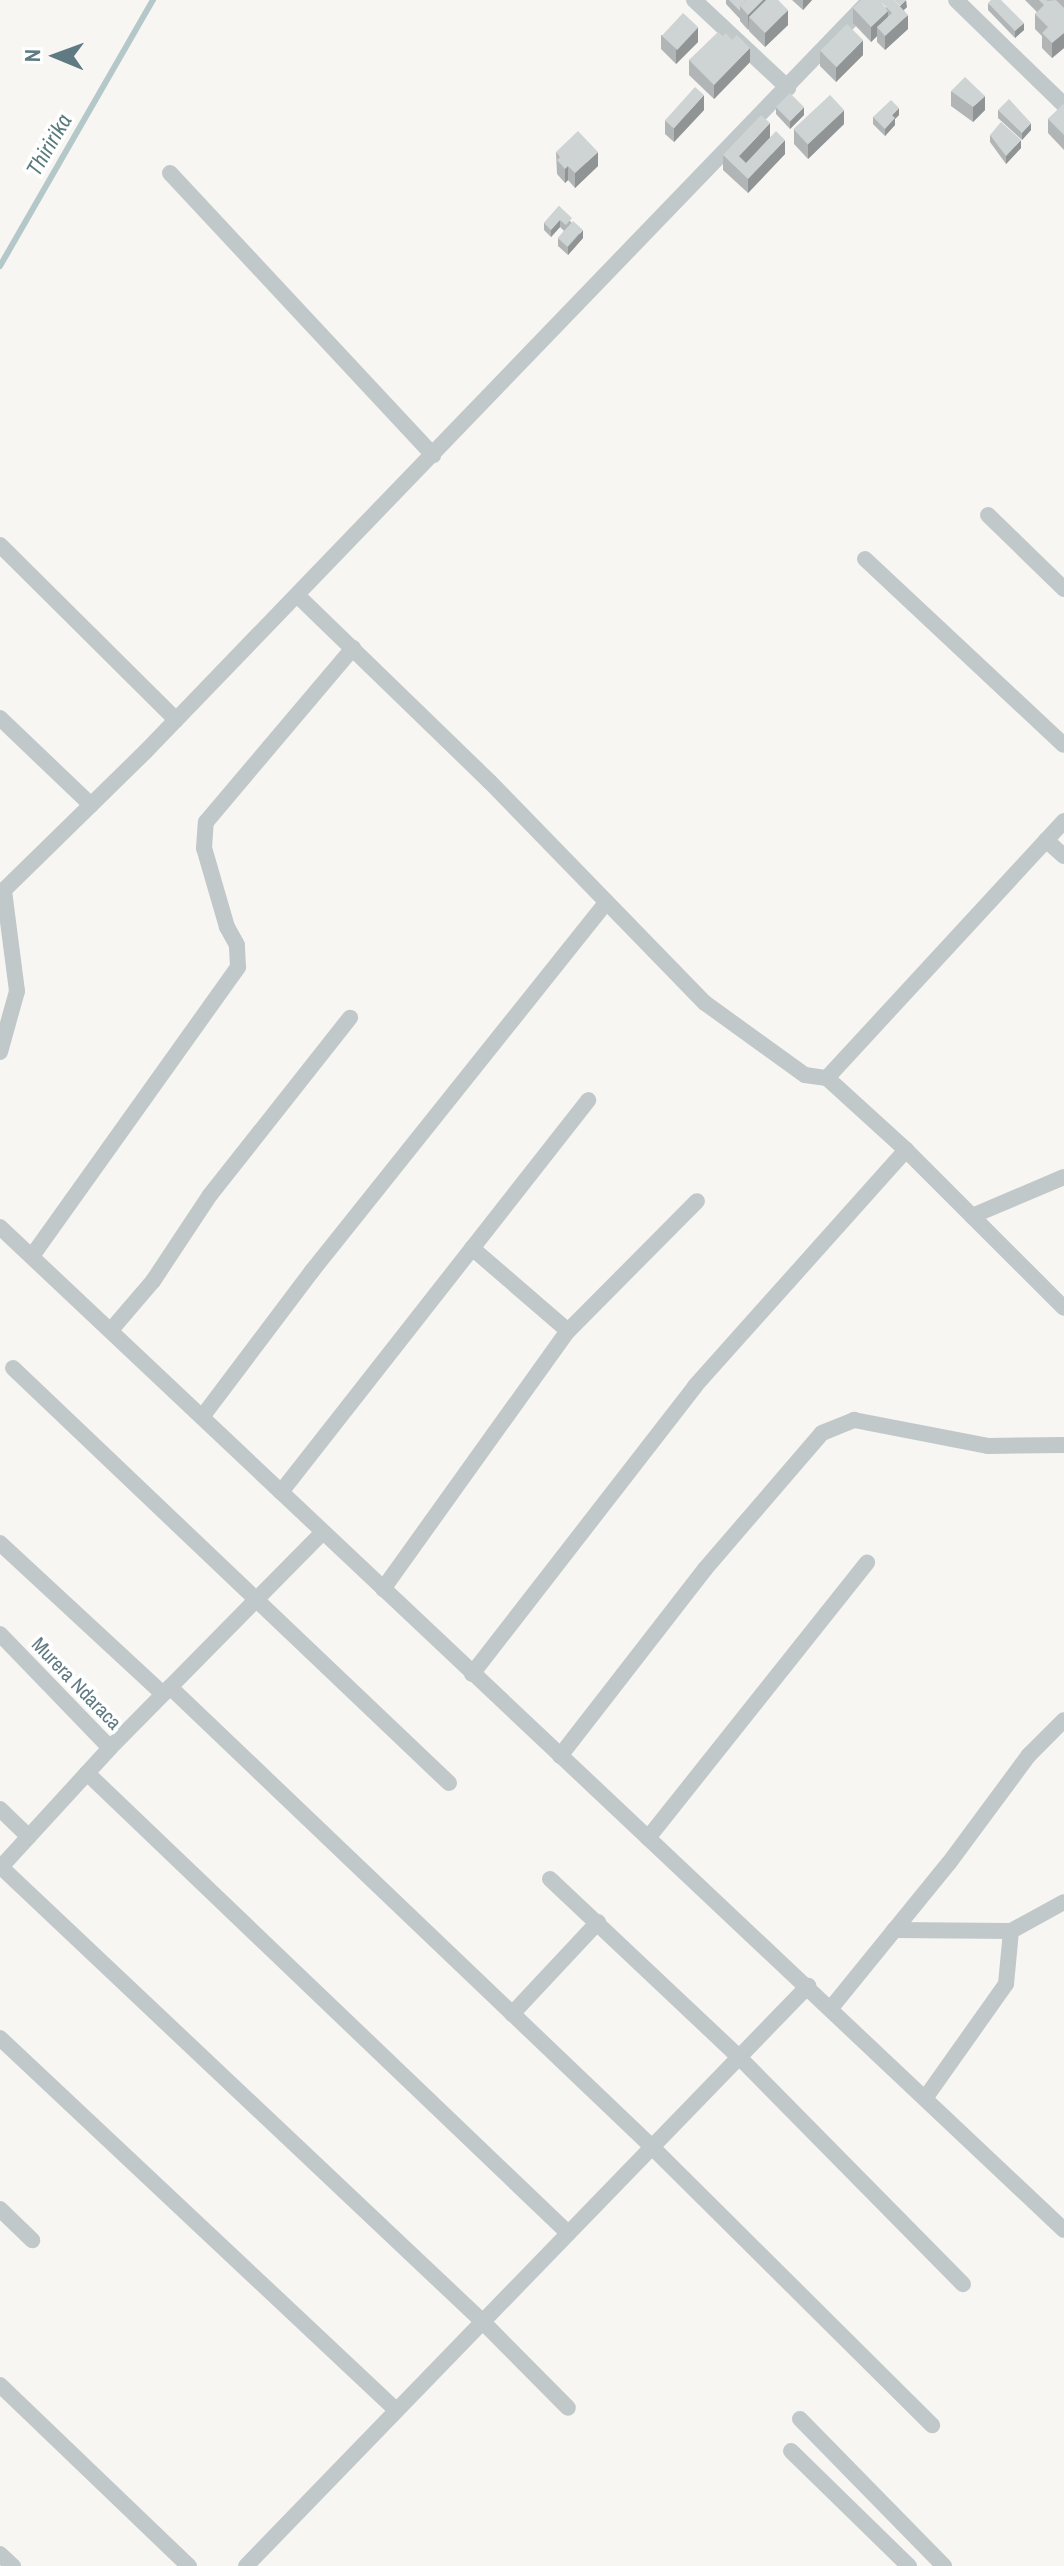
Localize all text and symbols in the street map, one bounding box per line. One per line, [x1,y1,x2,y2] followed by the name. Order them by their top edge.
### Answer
[16,16,96,96] north arrow
[17,49,47,62] text: N
[21,109,77,181] water label: Thiririka
[27,1632,127,1734] street label: Murera Ndaraca

